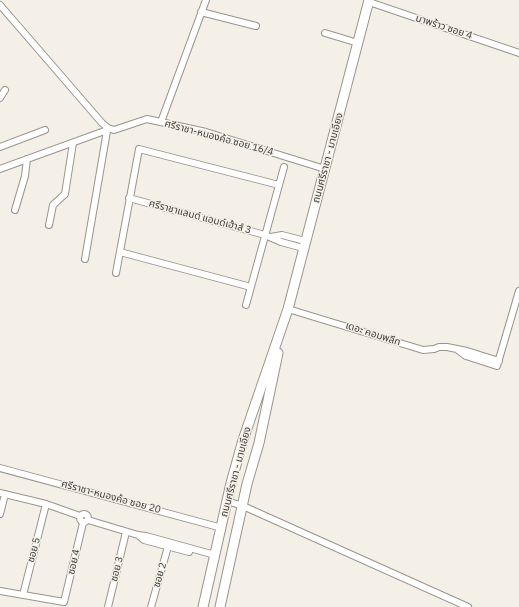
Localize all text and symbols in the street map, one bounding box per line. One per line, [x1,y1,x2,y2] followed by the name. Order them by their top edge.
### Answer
[414,12,474,42] street label: นาพร้าว ซอย 4
[310,112,346,204] street label: ถนนศรีราชา - มาบเอียง
[163,118,275,158] street label: ศรีราชา-หนองค้อ ซอย 16/4
[147,198,253,236] street label: ศรีราชาแลนด์ แอนด์เฮ้าส์ 3
[344,319,402,349] street label: เดอะ คอมพลีท
[218,426,254,518] street label: ถนนศรีราชา - มาบเอียง
[60,478,162,516] street label: ศรีราชา-หนองค้อ ซอย 20
[25,536,43,564] street label: ซอย 5
[65,548,83,576] street label: ซอย 4
[108,555,126,583] street label: ซอย 3
[151,561,169,589] street label: ซอย 2

